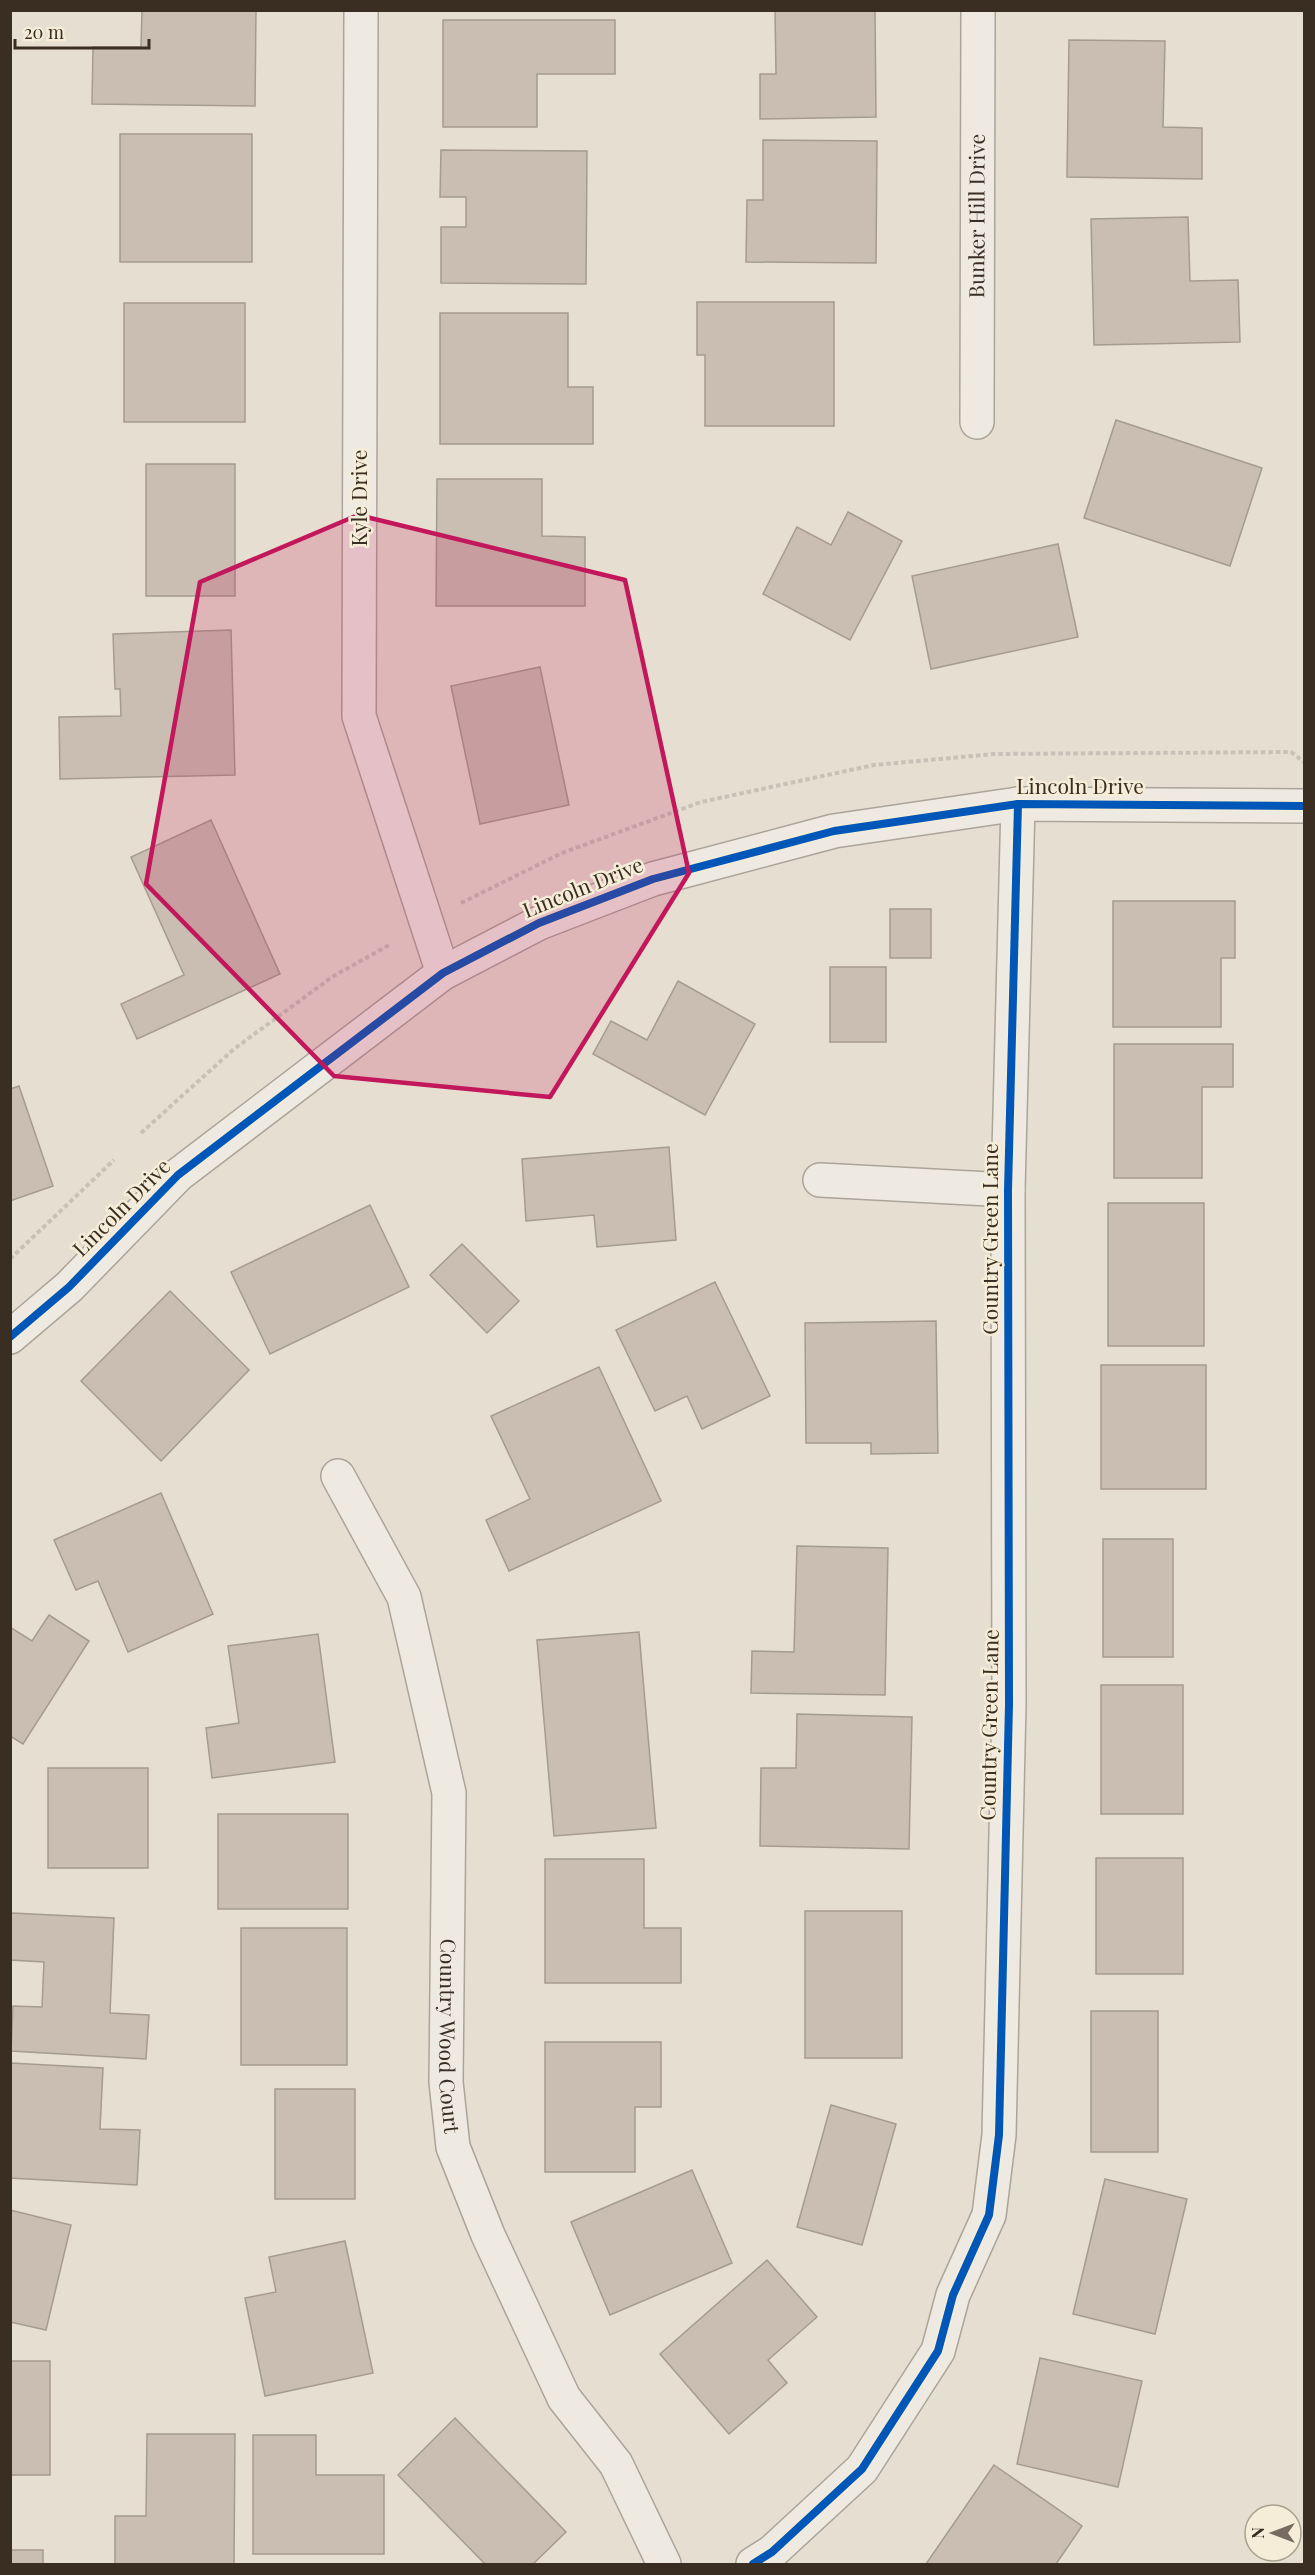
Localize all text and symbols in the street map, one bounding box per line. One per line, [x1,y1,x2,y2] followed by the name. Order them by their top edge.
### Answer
[15,12,148,50] scale bar
[24,20,64,44] text: 20 m
[961,134,990,298] street label: Bunker Hill Drive
[344,450,372,546] street label: Kyle Drive
[1016,771,1144,799] street label: Lincoln Drive
[518,849,647,923] street label: Lincoln Drive
[975,1143,1003,1335] street label: Country Green Lane
[66,1152,176,1262] street label: Lincoln Drive
[972,1629,1004,1821] street label: Country Green Lane
[434,1938,467,2135] street label: Country Wood Court
[1243,2503,1303,2563] north arrow
[1247,2527,1268,2539] text: N

